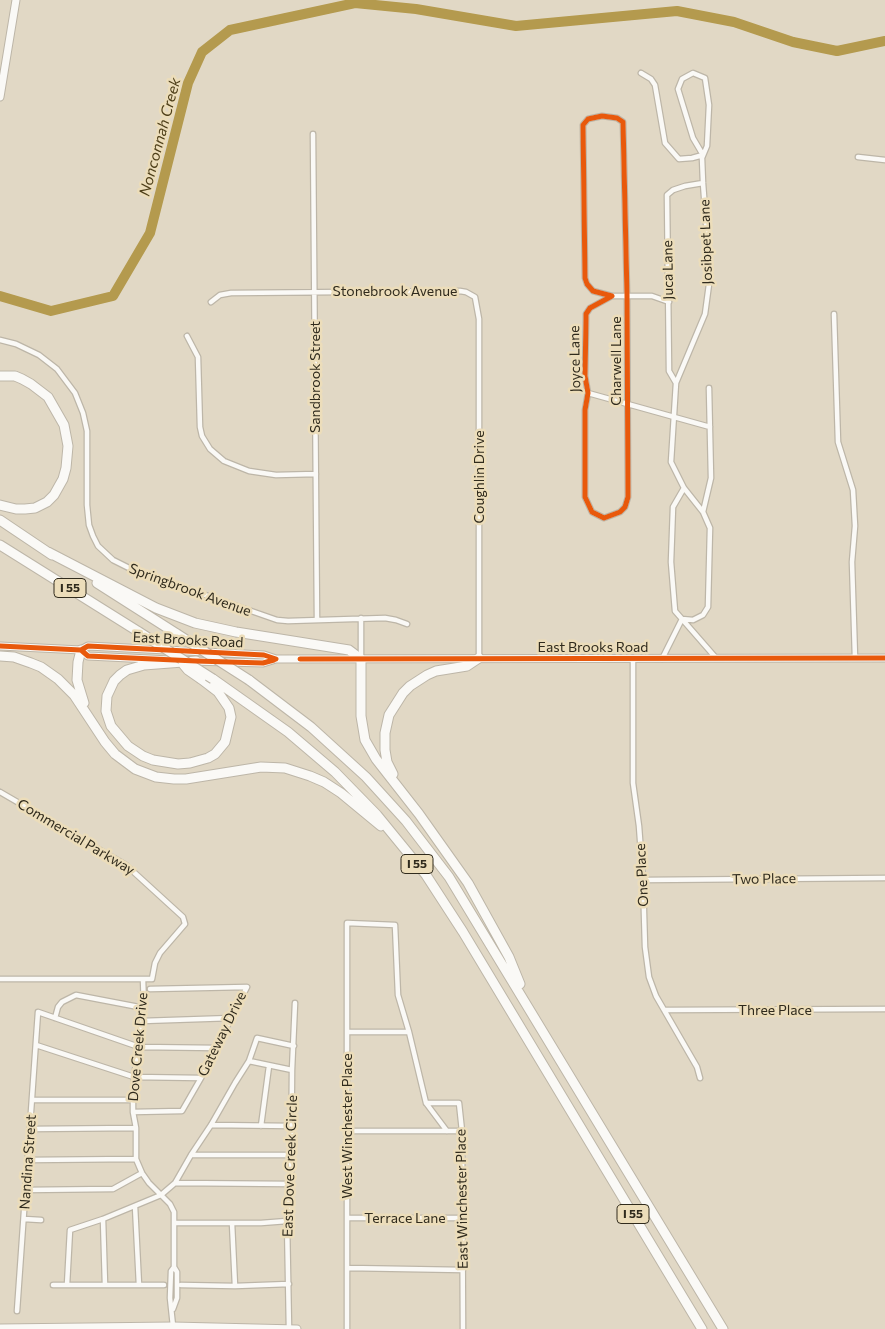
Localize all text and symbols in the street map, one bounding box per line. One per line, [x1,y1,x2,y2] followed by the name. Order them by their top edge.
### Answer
[136,76,184,198] water label: Nonconnah Creek
[696,199,716,285] street label: Josibpet Lane
[659,240,677,300] street label: Juca Lane
[333,283,457,299] street label: Stonebrook Avenue
[608,316,624,406] street label: Charwell Lane
[307,321,323,433] street label: Sandbrook Street
[566,325,584,393] street label: Joyce Lane
[471,430,487,524] street label: Coughlin Drive
[127,560,253,620] street label: Springbrook Avenue
[54,578,86,598] road number: I 55
[132,629,244,651] street label: East Brooks Road
[538,639,648,655] street label: East Brooks Road
[14,795,138,879] street label: Commercial Parkway
[632,843,652,907] street label: One Place
[401,854,433,874] road number: I 55
[732,870,796,888] street label: Two Place
[194,989,250,1079] street label: Gateway Drive
[125,992,151,1102] street label: Dove Creek Drive
[738,1002,812,1018] street label: Three Place
[339,1053,355,1199] street label: West Winchester Place
[279,1095,301,1237] street label: East Dove Creek Circle
[16,1114,40,1210] street label: Nandina Street
[452,1129,472,1269] street label: East Winchester Place
[617,1204,649,1224] road number: I 55
[364,1210,446,1226] street label: Terrace Lane

